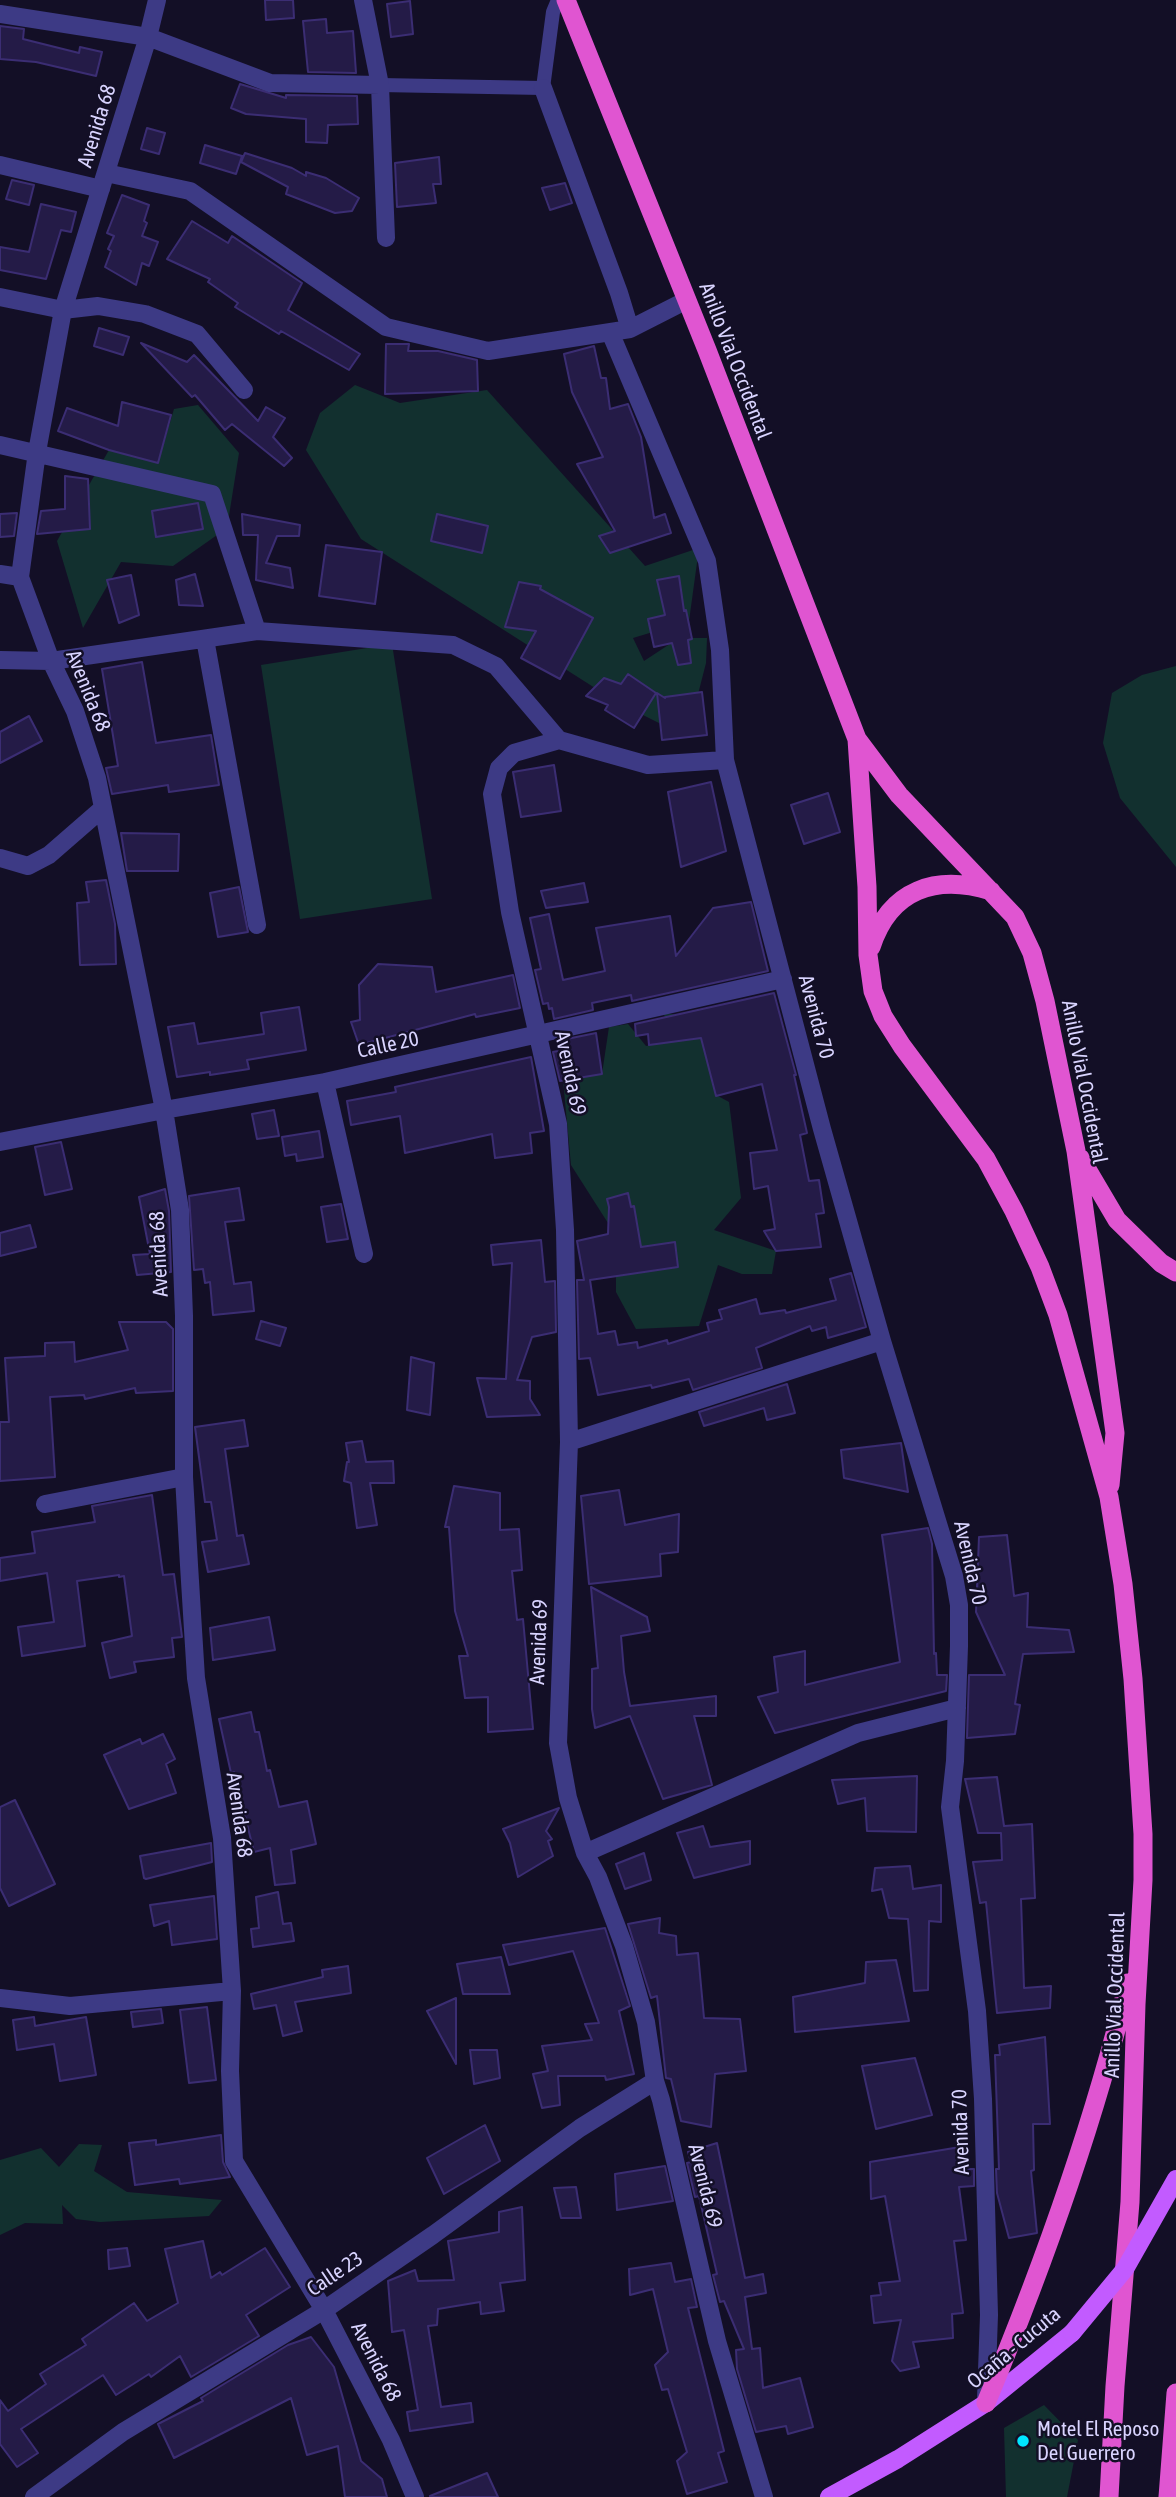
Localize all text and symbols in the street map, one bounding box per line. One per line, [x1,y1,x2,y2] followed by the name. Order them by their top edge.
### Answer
[72,81,122,171] street label: Avenida 68
[693,279,777,443] street label: Anillo Vial Occidental
[60,647,116,735] street label: Avenida 68
[793,972,839,1062] street label: Avenida 70
[1056,998,1112,1166] street label: Anillo Vial Occidental
[355,1026,421,1064] street label: Calle 20
[549,1029,591,1117] street label: Avenida 69
[144,1211,174,1297] street label: Avenida 68
[948,1518,992,1608] street label: Avenida 70
[525,1599,553,1685] street label: Avenida 69
[221,1771,257,1859] street label: Avenida 68
[1100,1912,1130,2078] street label: Anillo Vial Occidental
[947,2089,975,2175] street label: Avenida 70
[682,2141,728,2231] street label: Avenida 69
[302,2246,368,2302] street label: Calle 23
[962,2302,1066,2394] street label: Ocaña - Cucuta
[345,2318,407,2406] street label: Avenida 68
[1037,2416,1159,2466] place label: Motel El Reposo Del Guerrero
[1015,2433,1031,2449] marker: Motel El Reposo Del Guerrero

